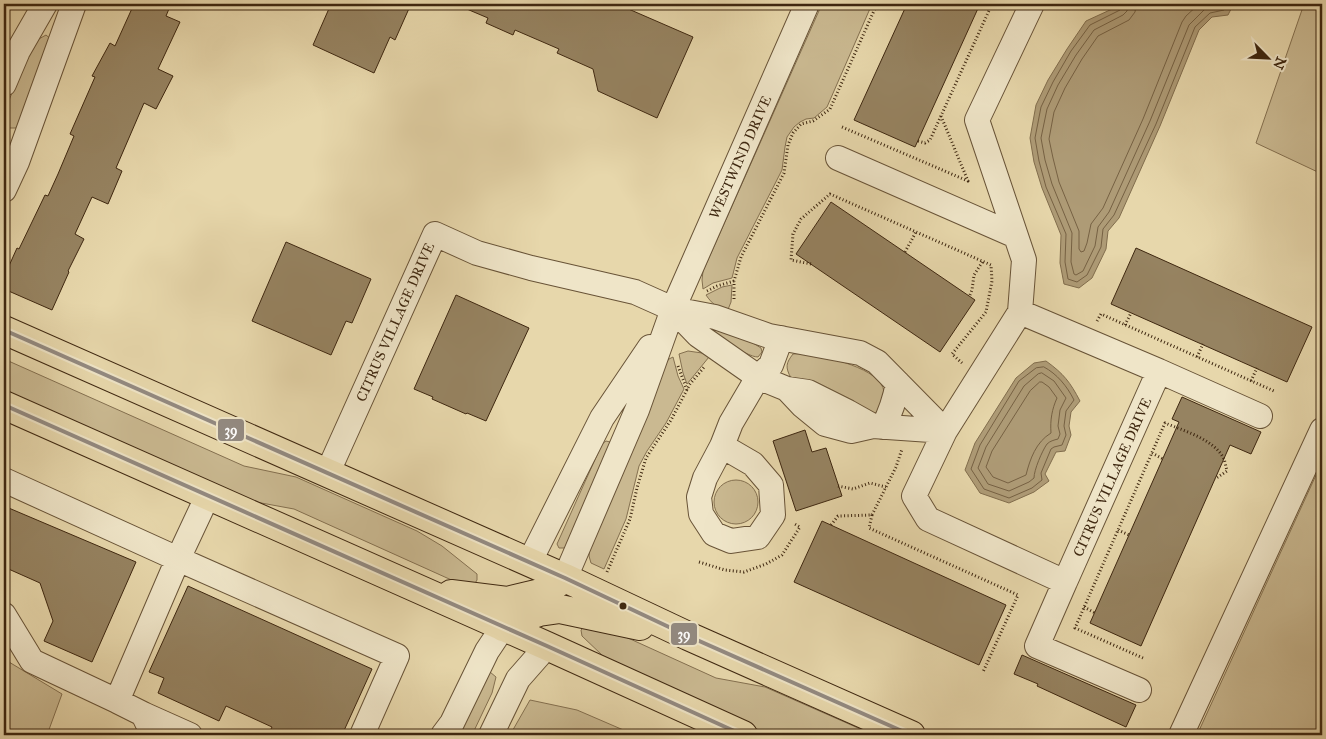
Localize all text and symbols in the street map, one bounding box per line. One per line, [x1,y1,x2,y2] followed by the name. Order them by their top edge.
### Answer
[1244,32,1294,82] north arrow
[1269,54,1290,72] text: N
[706,93,775,221] street label: WESTWIND DRIVE
[353,240,438,404] street label: CITRUS VILLAGE DRIVE
[1070,395,1155,559] street label: CITRUS VILLAGE DRIVE
[217,418,245,442] line badge: 39
[224,422,238,440] text: 39
[618,601,628,611] unlabelled marker
[670,622,698,646] line badge: 39
[677,626,691,644] text: 39

